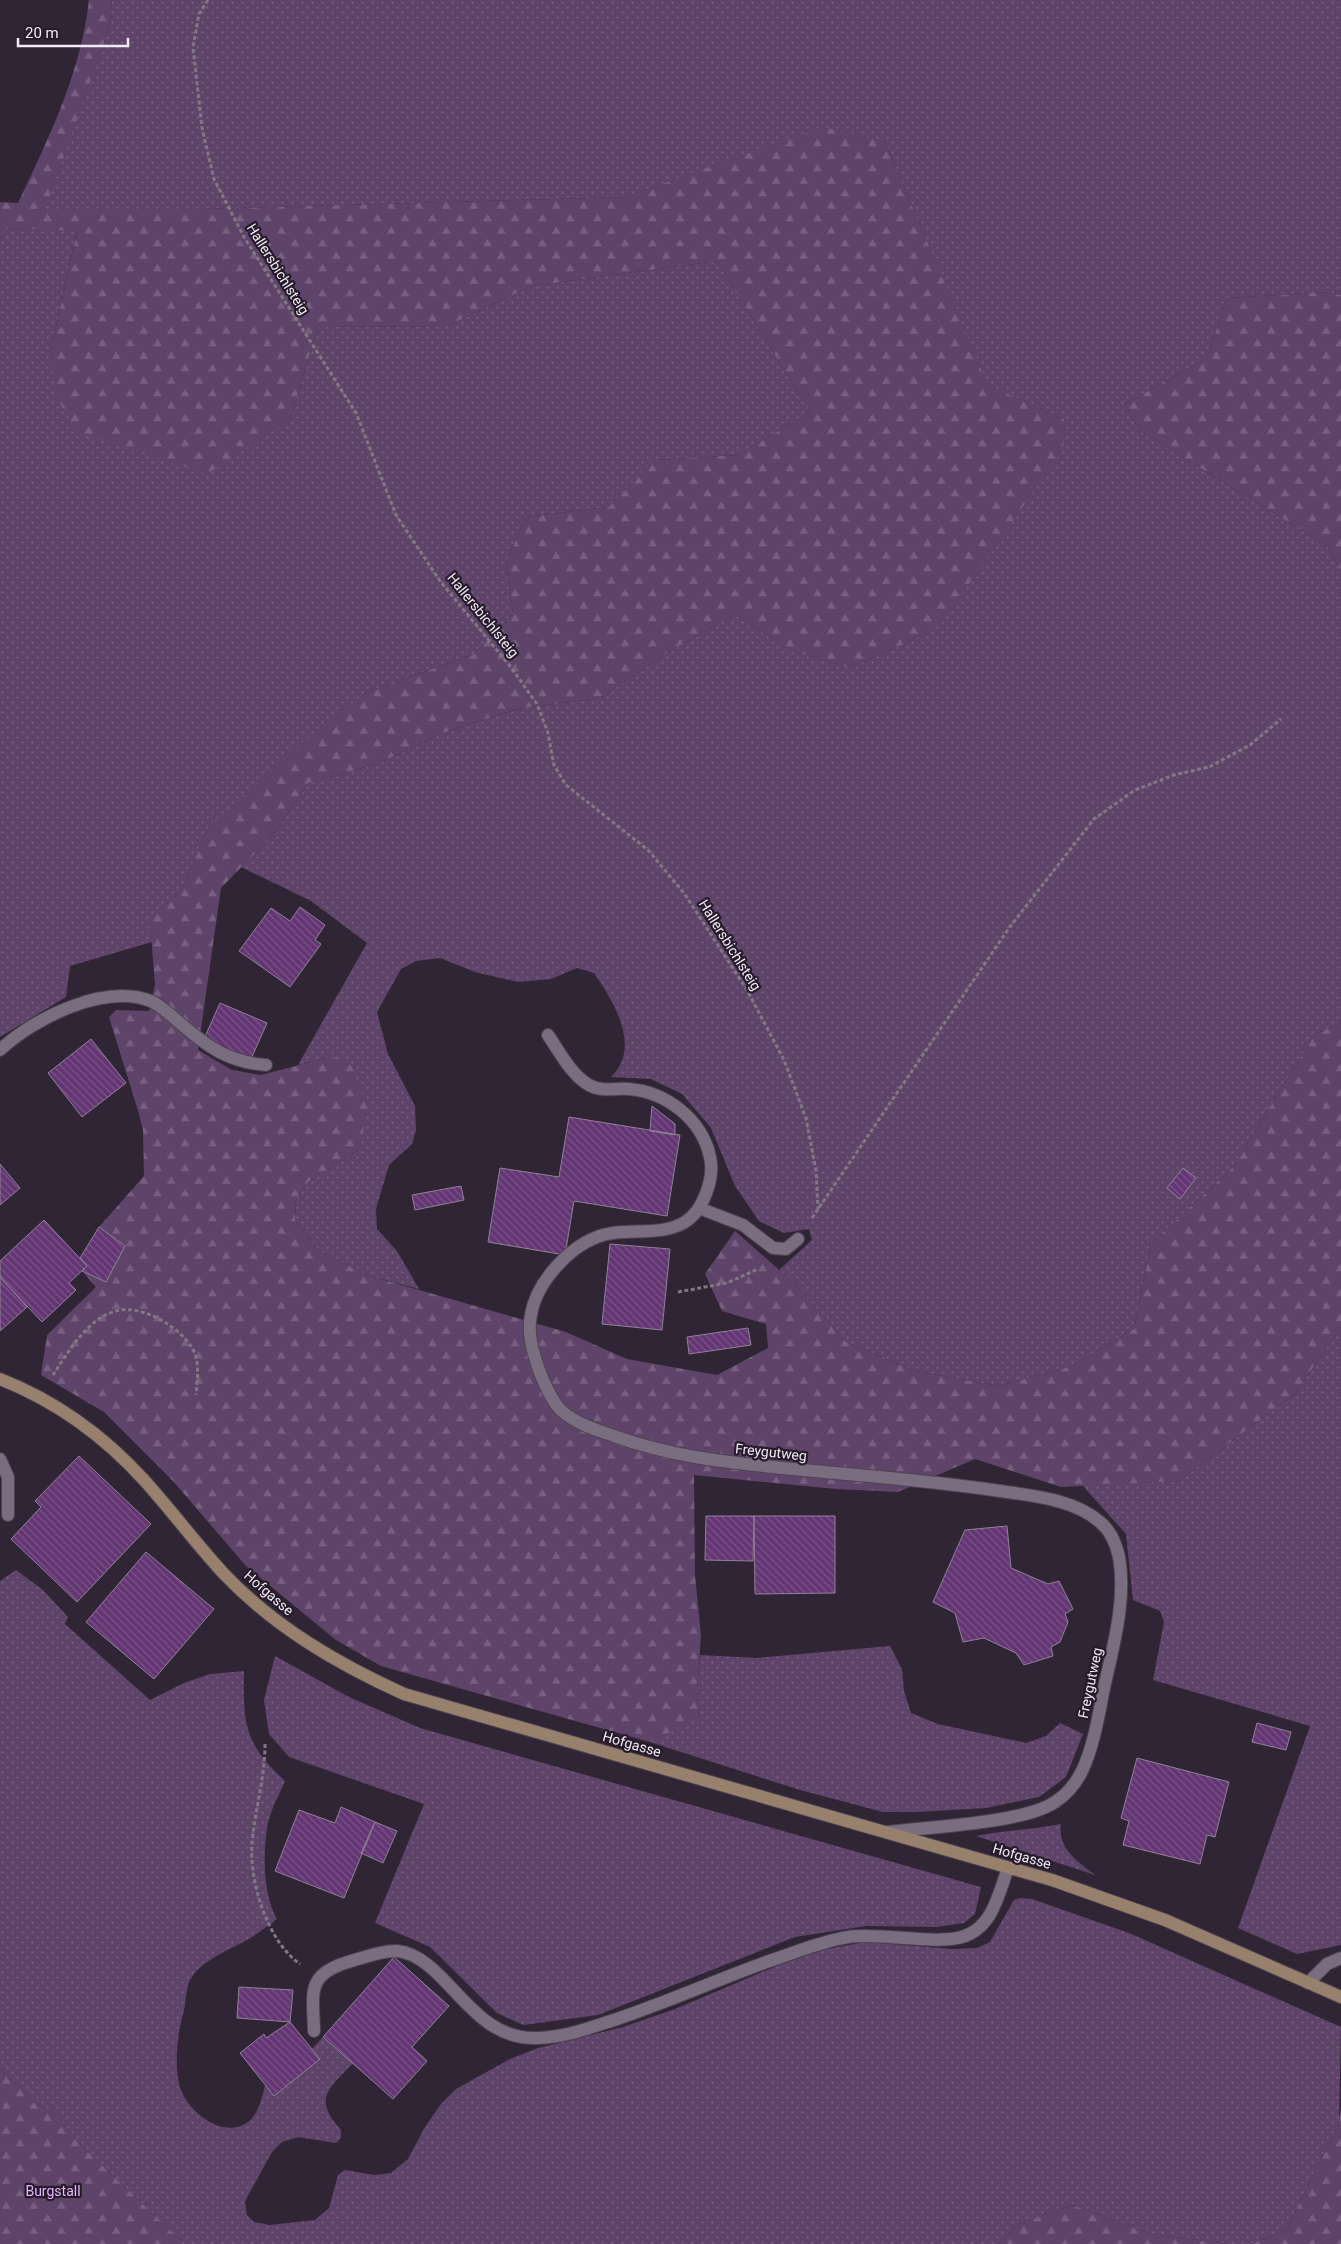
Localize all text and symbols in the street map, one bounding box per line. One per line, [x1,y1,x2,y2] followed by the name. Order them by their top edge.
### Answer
[18,15,128,47] scale bar
[25,24,59,42] text: 20 m
[244,221,312,317] street label: Hallersbichlsteig
[444,570,522,660] street label: Hallersbichlsteig
[696,897,764,993] street label: Hallersbichlsteig
[734,1440,808,1464] street label: Freygutweg
[241,1567,297,1619] street label: Hofgasse
[1075,1646,1105,1720] street label: Freygutweg
[601,1728,663,1760] street label: Hofgasse
[991,1840,1053,1872] street label: Hofgasse
[25,2183,81,2199] park label: Burgstall

